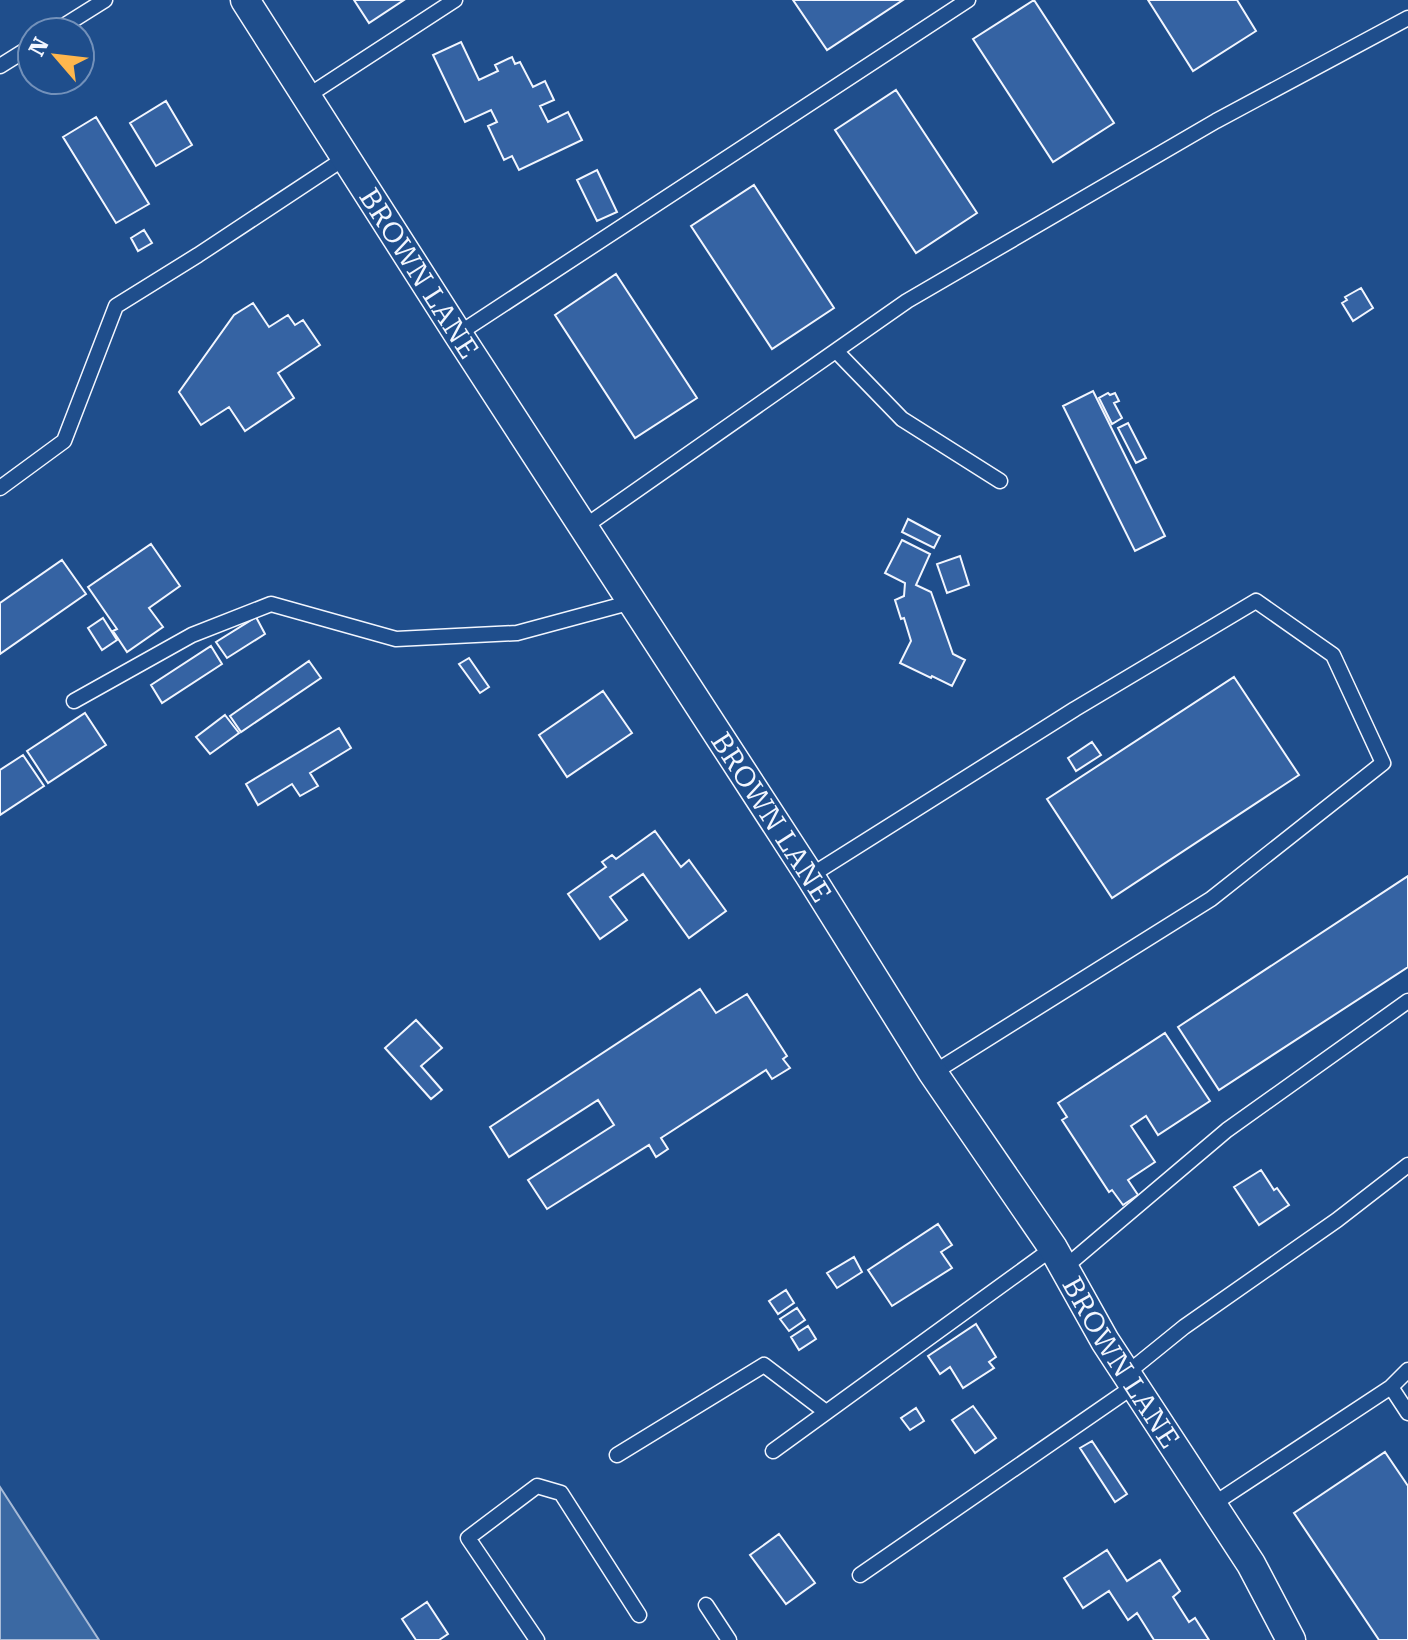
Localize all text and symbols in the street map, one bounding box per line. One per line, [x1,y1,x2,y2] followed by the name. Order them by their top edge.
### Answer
[16,16,96,96] north arrow
[24,33,54,60] text: N
[352,182,485,365] street label: BROWN LANE
[704,726,838,908] street label: BROWN LANE
[1055,1271,1186,1454] street label: BROWN LANE

